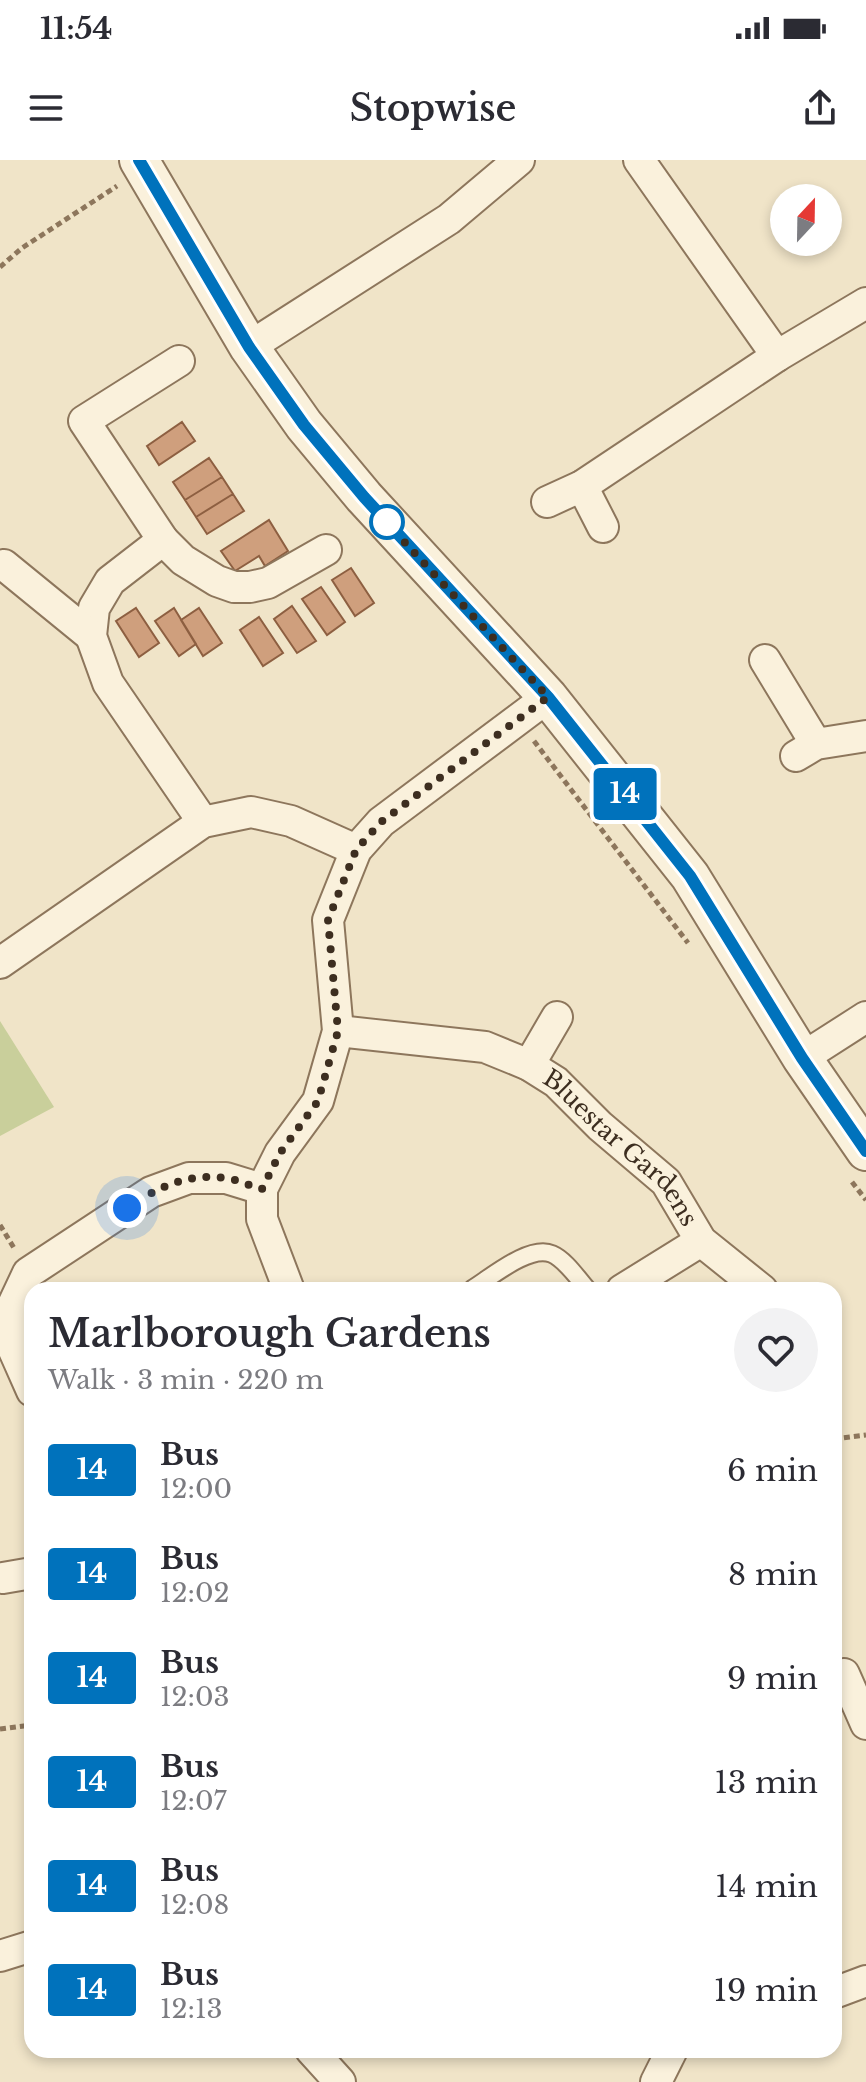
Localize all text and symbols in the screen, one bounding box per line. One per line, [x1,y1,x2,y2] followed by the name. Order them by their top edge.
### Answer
[40,10,112,47] text: 11:54
[24,86,68,130] icon: menu
[349,86,517,131] text: Stopwise
[798,86,842,130] icon: share
[770,184,842,256] north arrow
[770,184,842,256] map controls
[370,505,404,539] unlabelled marker
[589,768,661,820] line badge: 14
[610,776,640,811] text: 14
[538,1063,704,1231] street label: Bluestar Gardens
[107,1188,147,1228] your location
[734,1308,818,1392] button: heart
[48,1310,491,1357] text: Marlborough Gardens
[48,1364,324,1396] text: Walk · 3 min · 220 m
[160,1436,219,1473] text: Bus
[77,1452,107,1487] text: 14
[727,1452,818,1489] text: 6 min
[160,1473,232,1505] text: 12:00
[160,1540,219,1577] text: Bus
[77,1556,107,1591] text: 14
[728,1556,818,1593] text: 8 min
[160,1577,230,1609] text: 12:02
[160,1644,219,1681] text: Bus
[77,1660,107,1695] text: 14
[727,1660,818,1697] text: 9 min
[160,1681,230,1713] text: 12:03
[160,1748,219,1785] text: Bus
[77,1764,107,1799] text: 14
[714,1764,818,1801] text: 13 min
[160,1785,227,1817] text: 12:07
[160,1852,219,1889] text: Bus
[77,1868,107,1903] text: 14
[715,1868,818,1905] text: 14 min
[160,1889,229,1921] text: 12:08
[160,1956,219,1993] text: Bus
[77,1972,107,2007] text: 14
[714,1972,818,2009] text: 19 min
[160,1993,223,2025] text: 12:13

